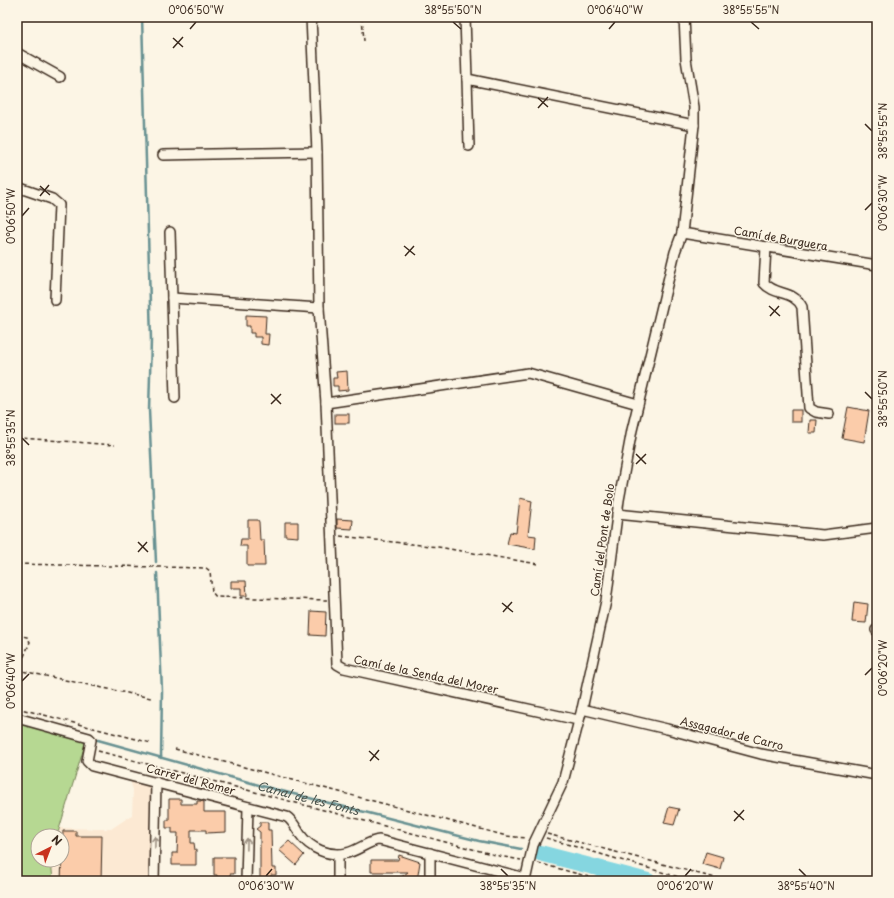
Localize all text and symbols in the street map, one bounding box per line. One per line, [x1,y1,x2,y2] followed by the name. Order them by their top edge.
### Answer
[168,2,225,17] text: 0°06'50"W
[424,2,482,17] text: 38°55'50"N
[587,2,644,17] text: 0°06'40"W
[723,2,780,17] text: 38°55'55"N
[875,102,890,159] text: 38°55'55"N
[875,174,890,231] text: 0°06'30"W
[3,187,18,244] text: 0°06'50"W
[733,221,830,255] street label: Camí de Burguera
[875,370,890,428] text: 38°55'50"N
[3,409,18,466] text: 38°55'35"N
[586,482,618,598] street label: Camí del Pont de Bolo
[875,639,890,696] text: 0°06'20"W
[352,650,501,698] street label: Camí de la Senda del Morer
[3,652,18,709] text: 0°06'40"W
[679,712,785,754] street label: Assagador de Carro
[145,759,238,799] street label: Carrer del Romer
[255,776,362,820] water label: Canal de les Fonts
[30,828,70,868] north arrow
[48,831,66,850] text: N
[151,836,159,849] one-way arrow
[244,838,251,851] one-way arrow
[238,878,295,893] text: 0°06'30"W
[480,878,537,893] text: 38°55'35"N
[657,878,714,893] text: 0°06'20"W
[777,878,835,893] text: 38°55'40"N

